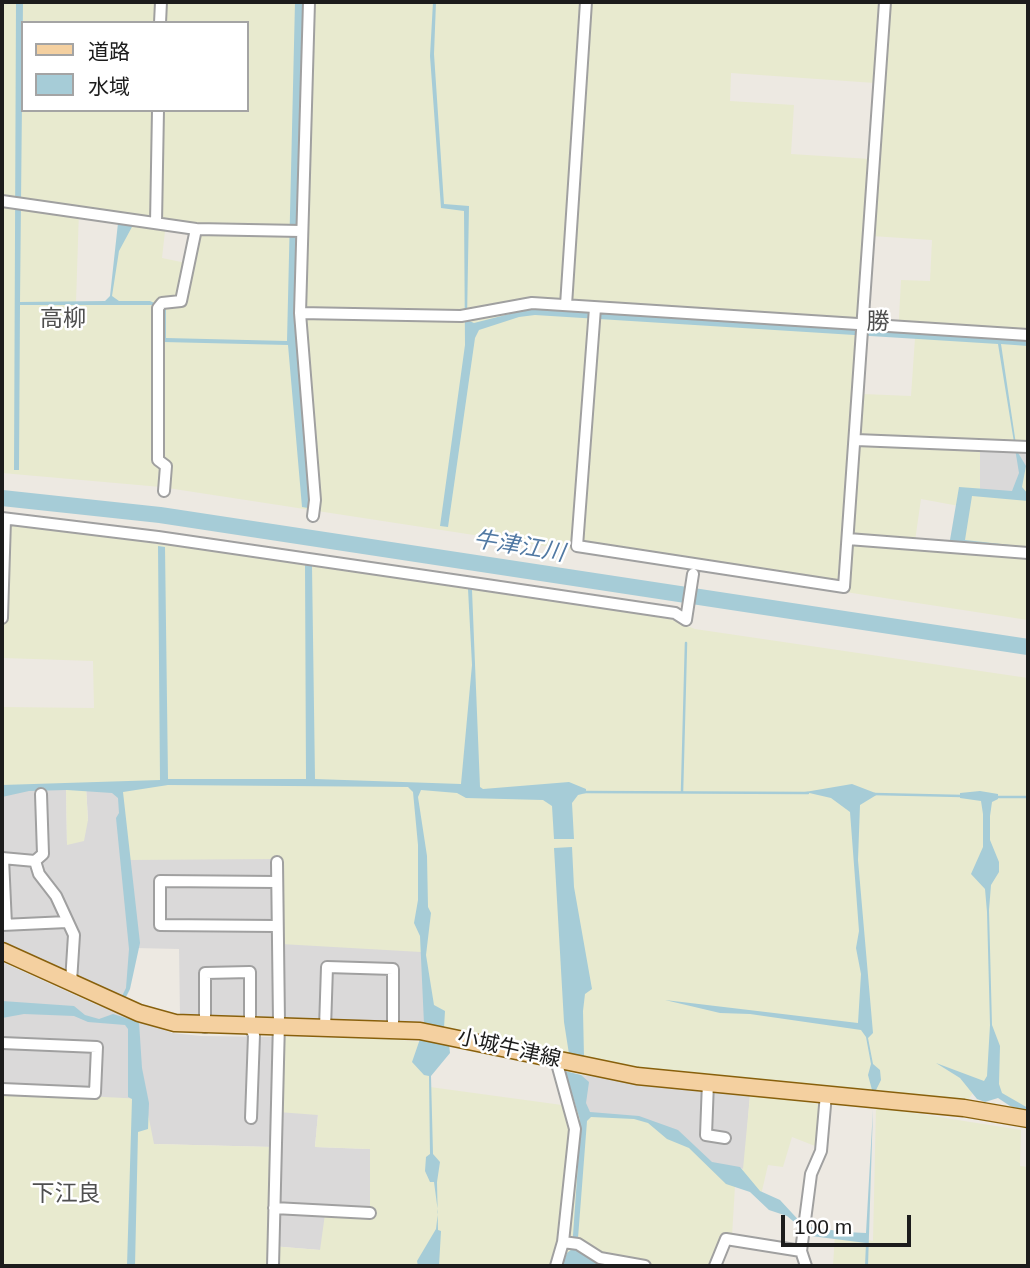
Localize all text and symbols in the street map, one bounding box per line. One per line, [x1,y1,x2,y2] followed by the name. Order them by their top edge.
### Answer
[21,21,248,112] legend
[88,40,130,63] text: 道路
[88,75,130,98] text: 水域
[40,306,86,334] district label: 高柳
[867,309,889,337] district label: 勝
[471,526,567,568] water label: 牛津江川
[455,1025,563,1073] street label: 小城牛津線
[32,1181,100,1209] district label: 下江良
[785,1202,914,1246] scale bar
[794,1215,852,1238] text: 100 m

